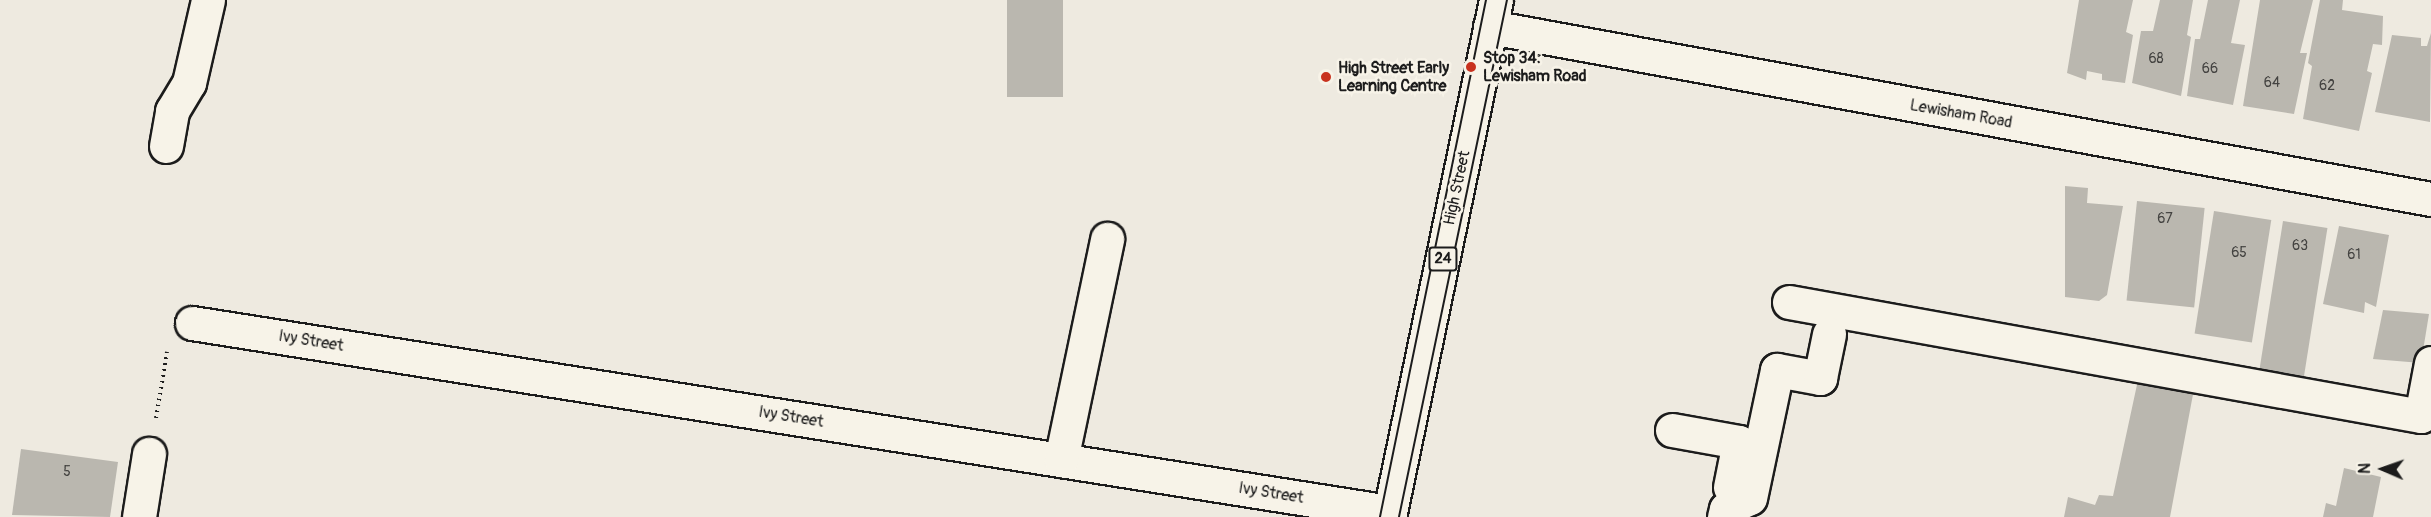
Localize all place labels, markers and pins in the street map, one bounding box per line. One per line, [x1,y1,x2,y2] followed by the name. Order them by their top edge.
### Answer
[1483,48,1586,86] place label: Stop 34: Lewisham Road
[1338,58,1449,96] place label: High Street Early Learning Centre
[1464,60,1478,74] marker: Stop 34: Lewisham Road
[1319,70,1333,84] marker: High Street Early Learning Centre

